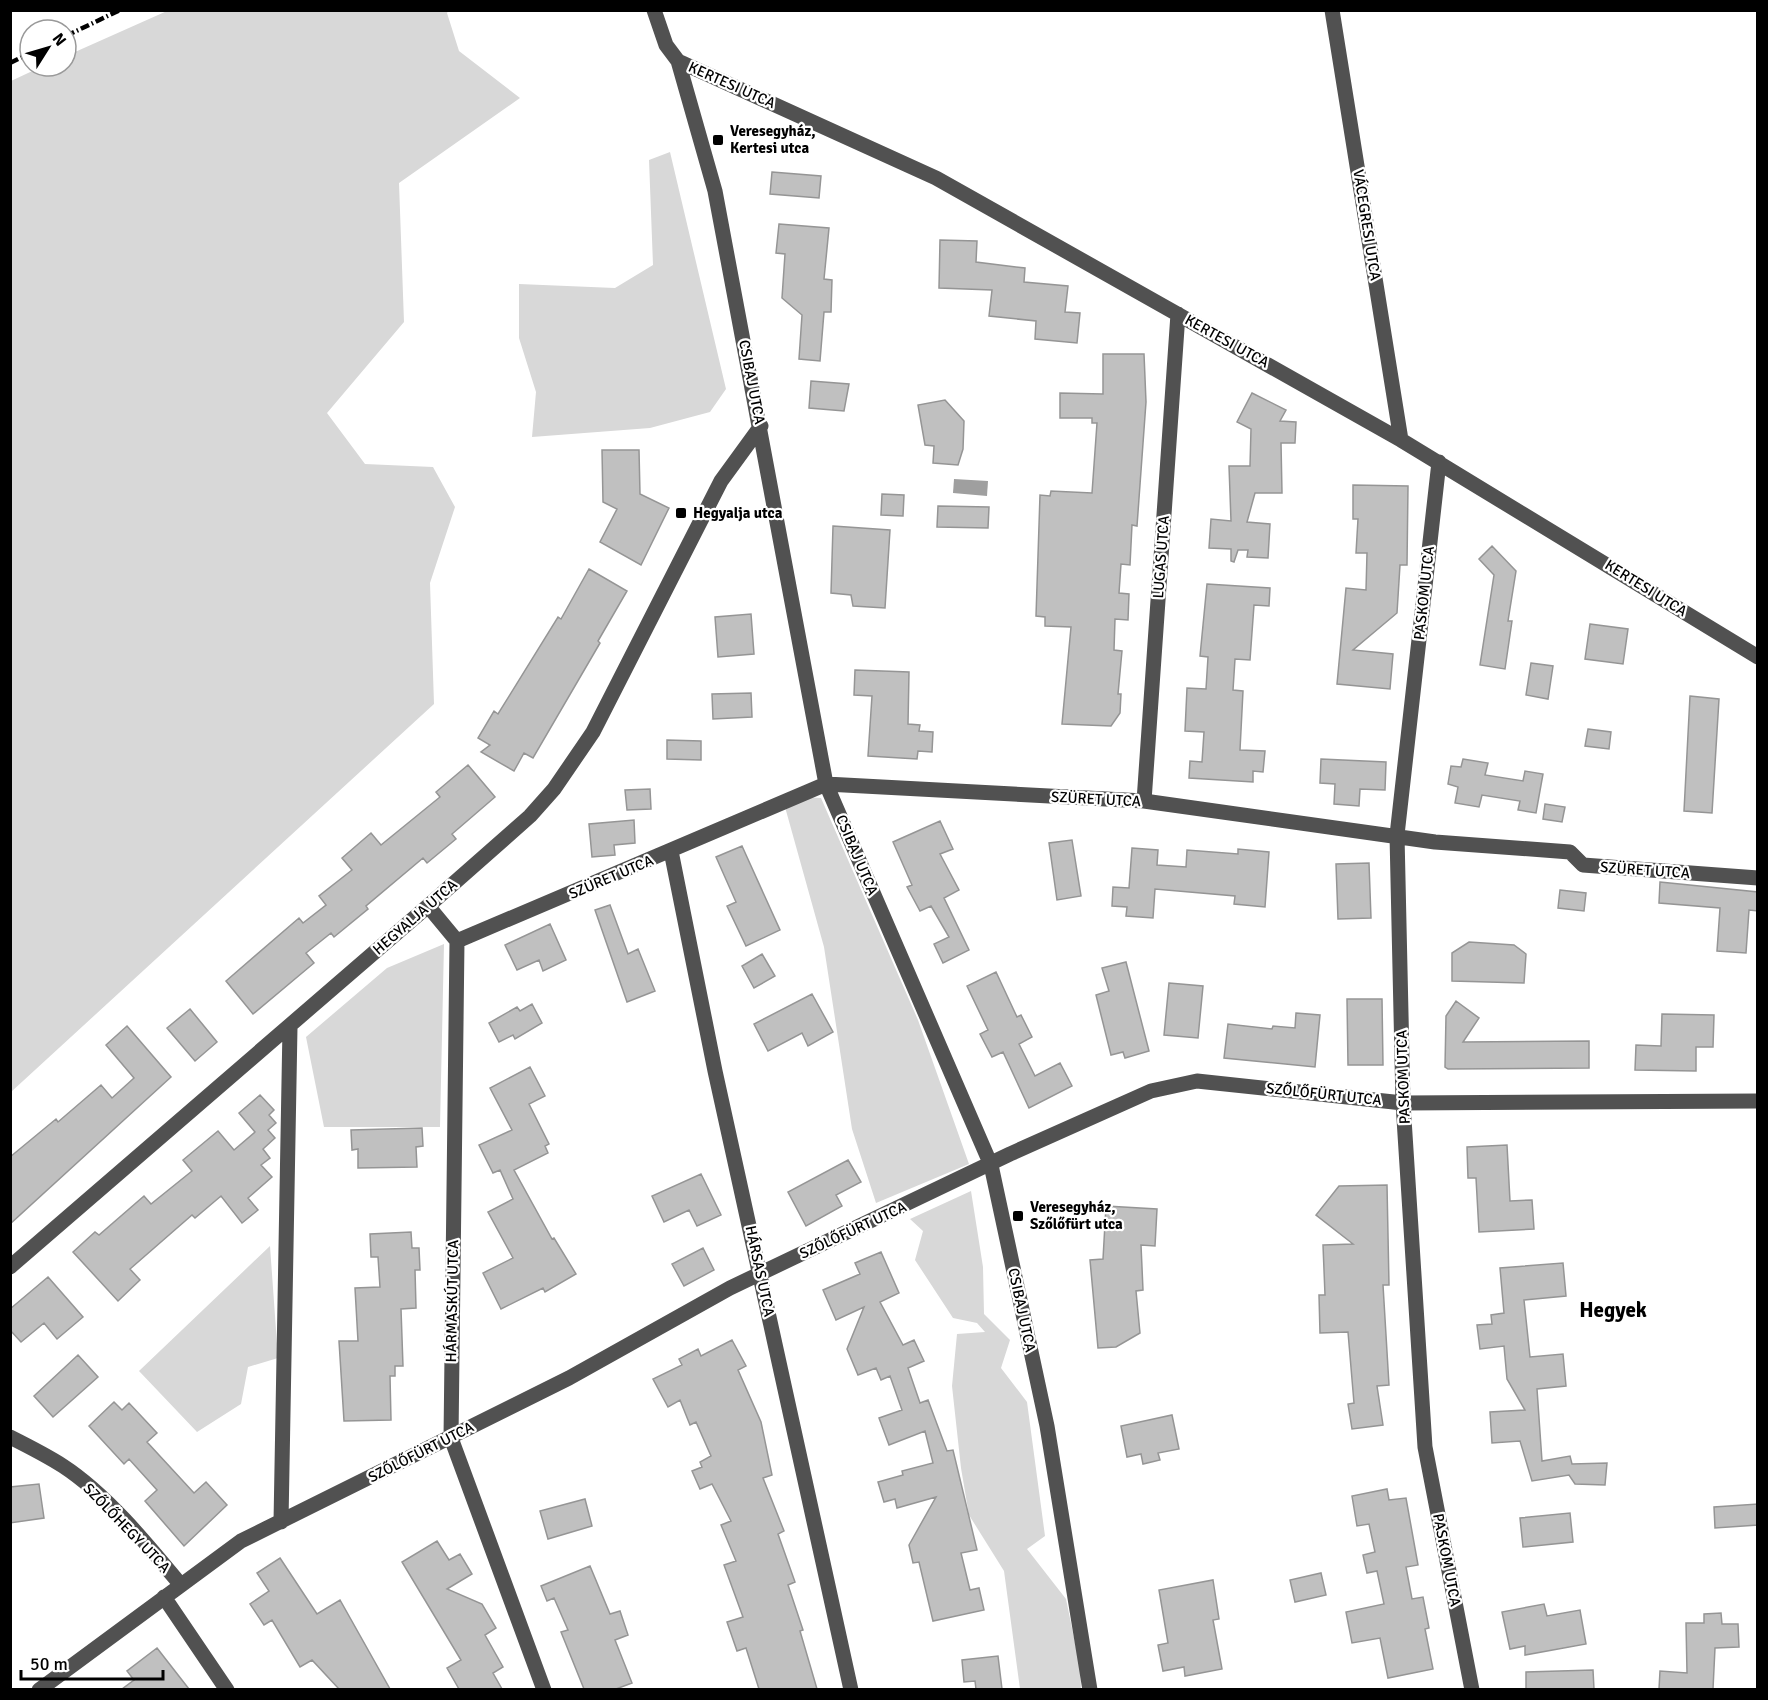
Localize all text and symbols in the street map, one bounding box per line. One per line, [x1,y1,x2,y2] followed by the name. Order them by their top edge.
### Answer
[18,18,78,78] north arrow
[48,29,71,50] text: N
[686,58,778,112] street label: KERTESI UTCA
[730,122,816,157] place label: Veresegyház, Kertesi utca
[711,133,725,147] marker: Veresegyház, Kertesi utca
[1349,168,1386,282] street label: VÁCEGRESI UTCA
[1182,310,1272,372] street label: KERTESI UTCA
[735,338,769,426] street label: CSIBAJ UTCA
[693,504,783,522] place label: Hegyalja utca
[674,506,688,520] marker: Hegyalja utca
[1149,515,1173,599] street label: LUGAS UTCA
[1410,545,1438,641] street label: PASKOM UTCA
[1602,556,1690,620] street label: KERTESI UTCA
[1051,788,1141,810] street label: SZÜRET UTCA
[832,812,882,898] street label: CSIBAJ UTCA
[566,851,656,903] street label: SZÜRET UTCA
[1599,858,1691,882] street label: SZÜRET UTCA
[369,875,461,959] street label: HEGYALJA UTCA
[1392,1030,1414,1124] street label: PASKOM UTCA
[1265,1078,1383,1109] street label: SZŐLŐFÜRT UTCA
[796,1196,909,1263] street label: SZŐLŐFÜRT UTCA
[1030,1198,1123,1233] place label: Veresegyház, Szőlőfürt utca
[1011,1209,1025,1223] marker: Veresegyház, Szőlőfürt utca
[742,1224,779,1318] street label: HÁRSAS UTCA
[441,1239,462,1362] street label: HÁRMASKÚT UTCA
[1004,1266,1040,1354] street label: CSIBAJ UTCA
[1579,1297,1647,1323] district label: Hegyek
[365,1417,477,1486] street label: SZŐLŐFÜRT UTCA
[80,1479,175,1577] street label: SZŐLŐHEGY UTCA
[1429,1512,1465,1608] street label: PASKOM UTCA
[21,1643,164,1681] scale bar
[30,1653,68,1675] text: 50 m

